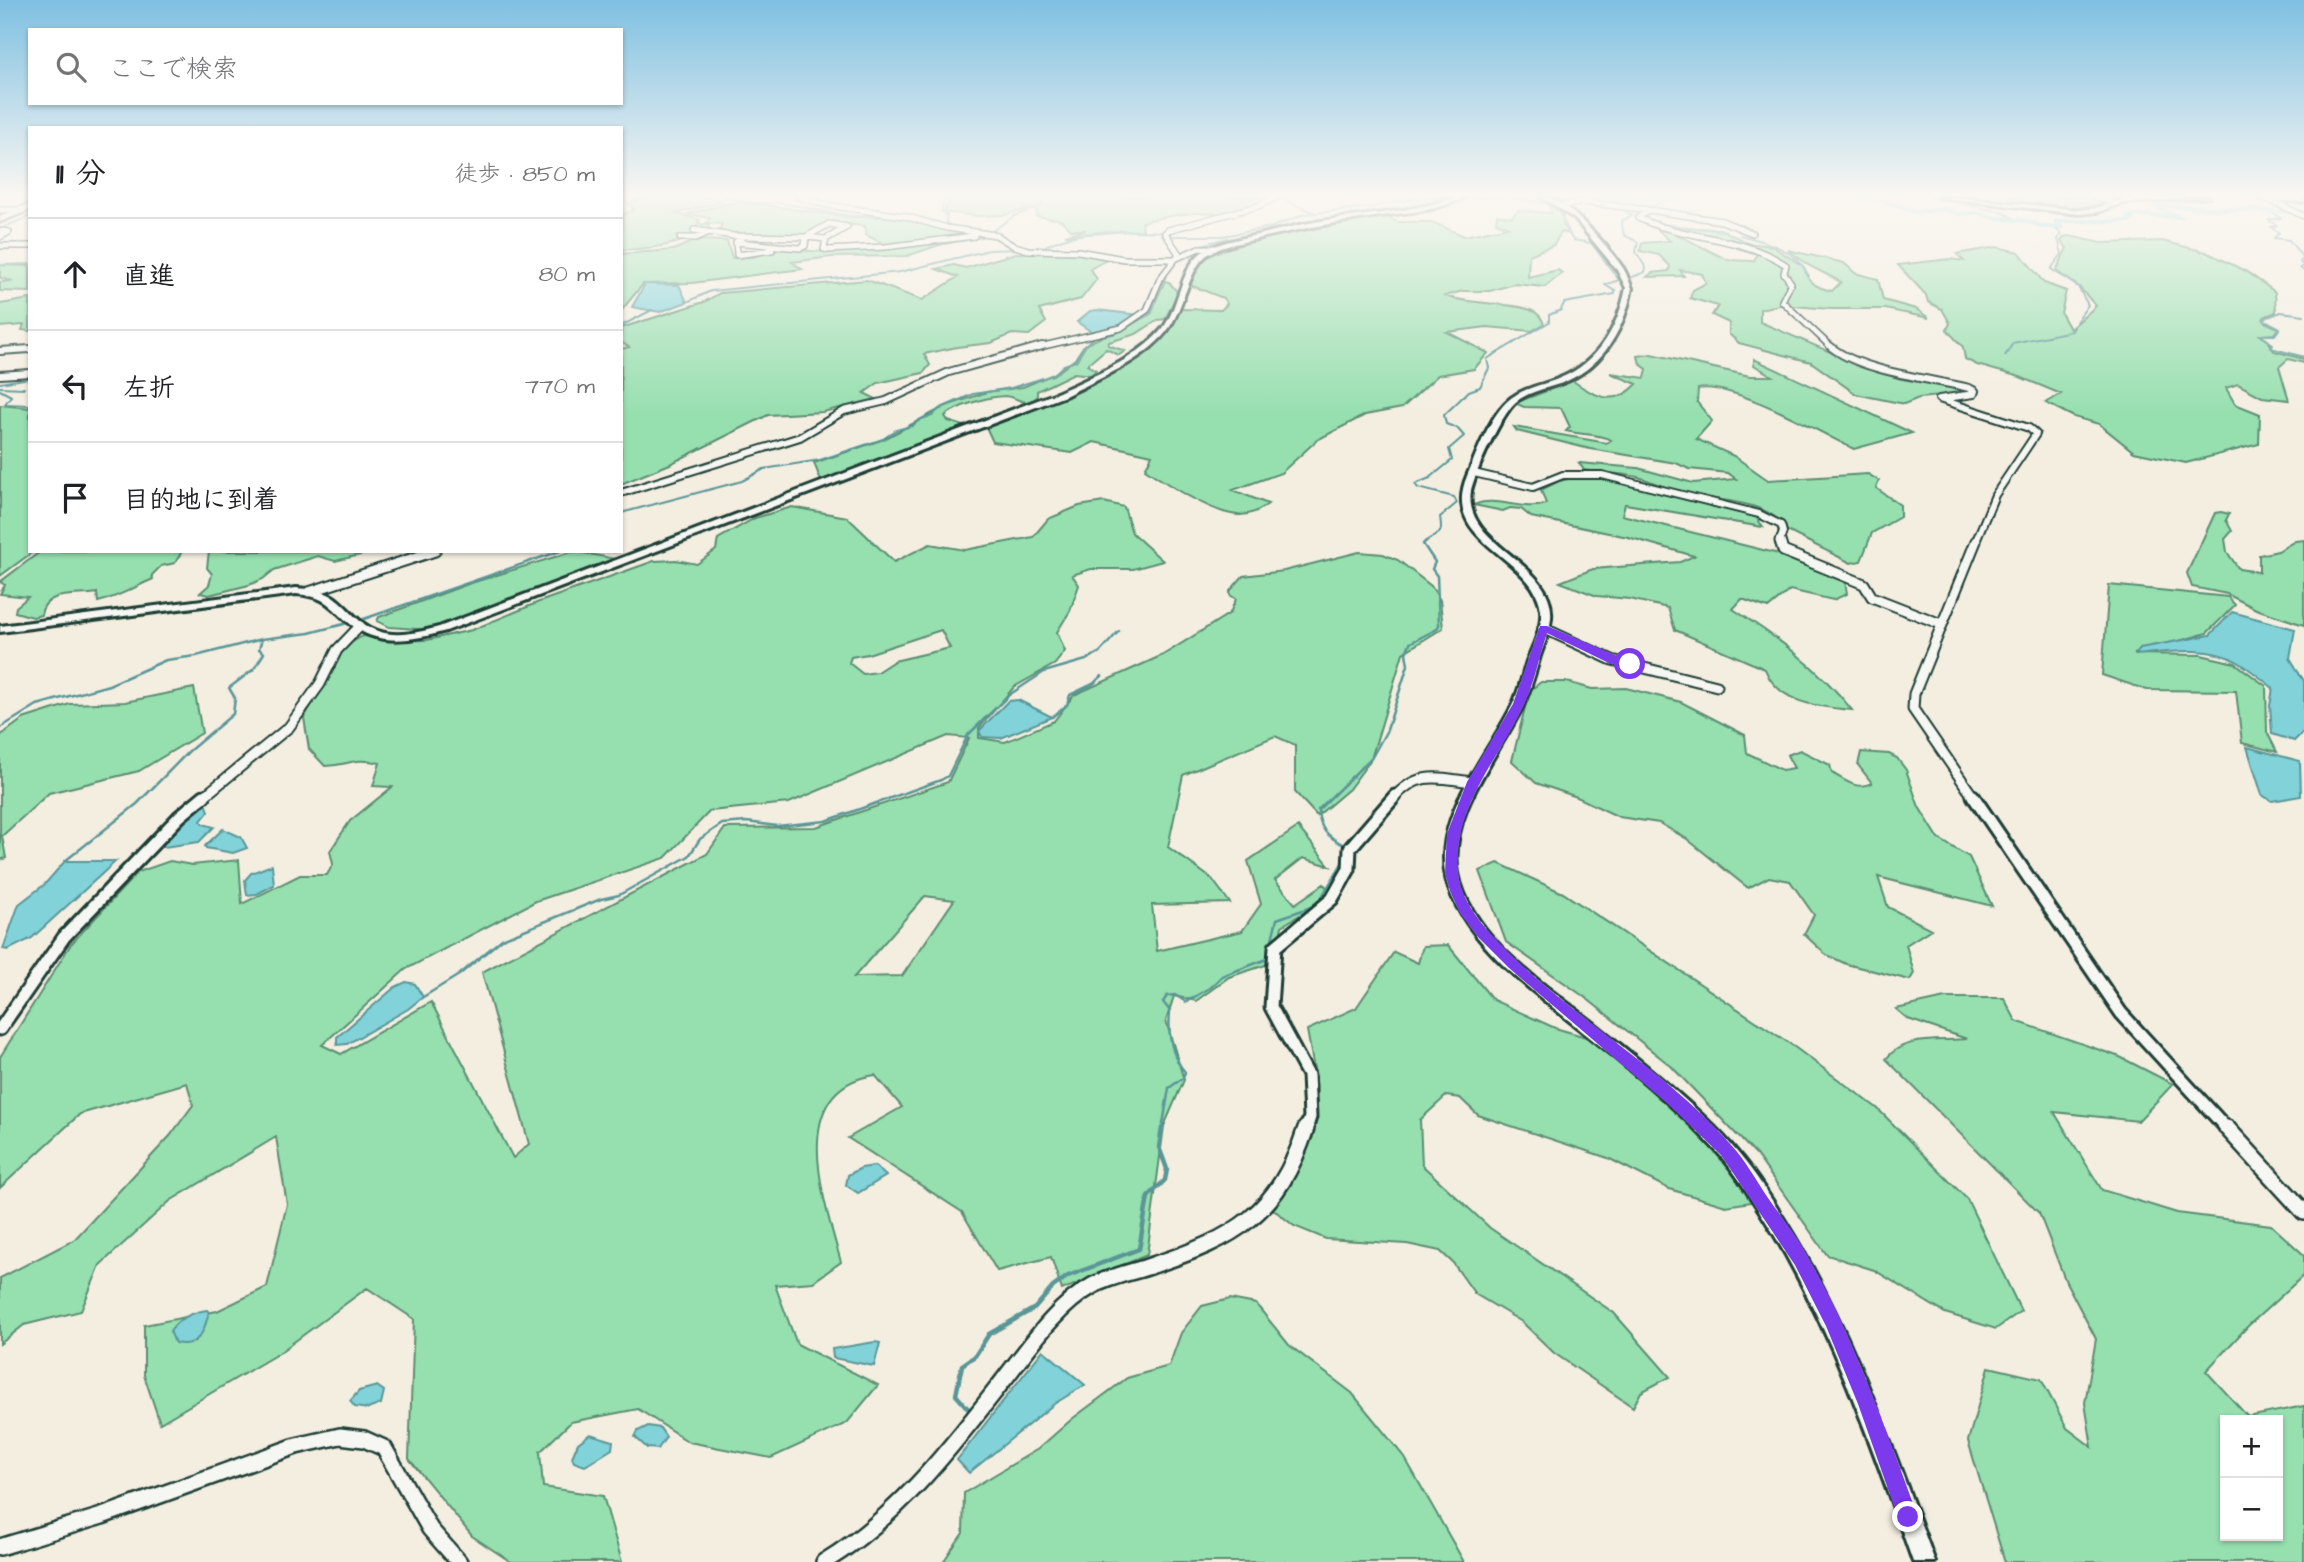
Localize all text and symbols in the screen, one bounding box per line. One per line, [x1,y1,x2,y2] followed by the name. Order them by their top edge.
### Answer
[28,28,623,105] search box
[52,48,90,86] icon: search
[108,51,238,87] text: ここで検索
[56,153,106,195] text: 11 分
[455,158,595,190] text: 徒歩 · 850 m
[56,255,94,293] icon: ahead
[123,258,175,294] text: 直進
[538,258,595,290] text: 80 m
[56,367,94,405] icon: left
[123,370,175,406] text: 左折
[525,370,595,402] text: 770 m
[56,479,94,517] icon: arrive
[123,482,279,518] text: 目的地に到着
[1614,648,1645,679] route start
[2220,1415,2283,1541] map controls
[2220,1415,2283,1478] button: +
[2220,1478,2283,1541] button: −
[1892,1501,1923,1532] route end

